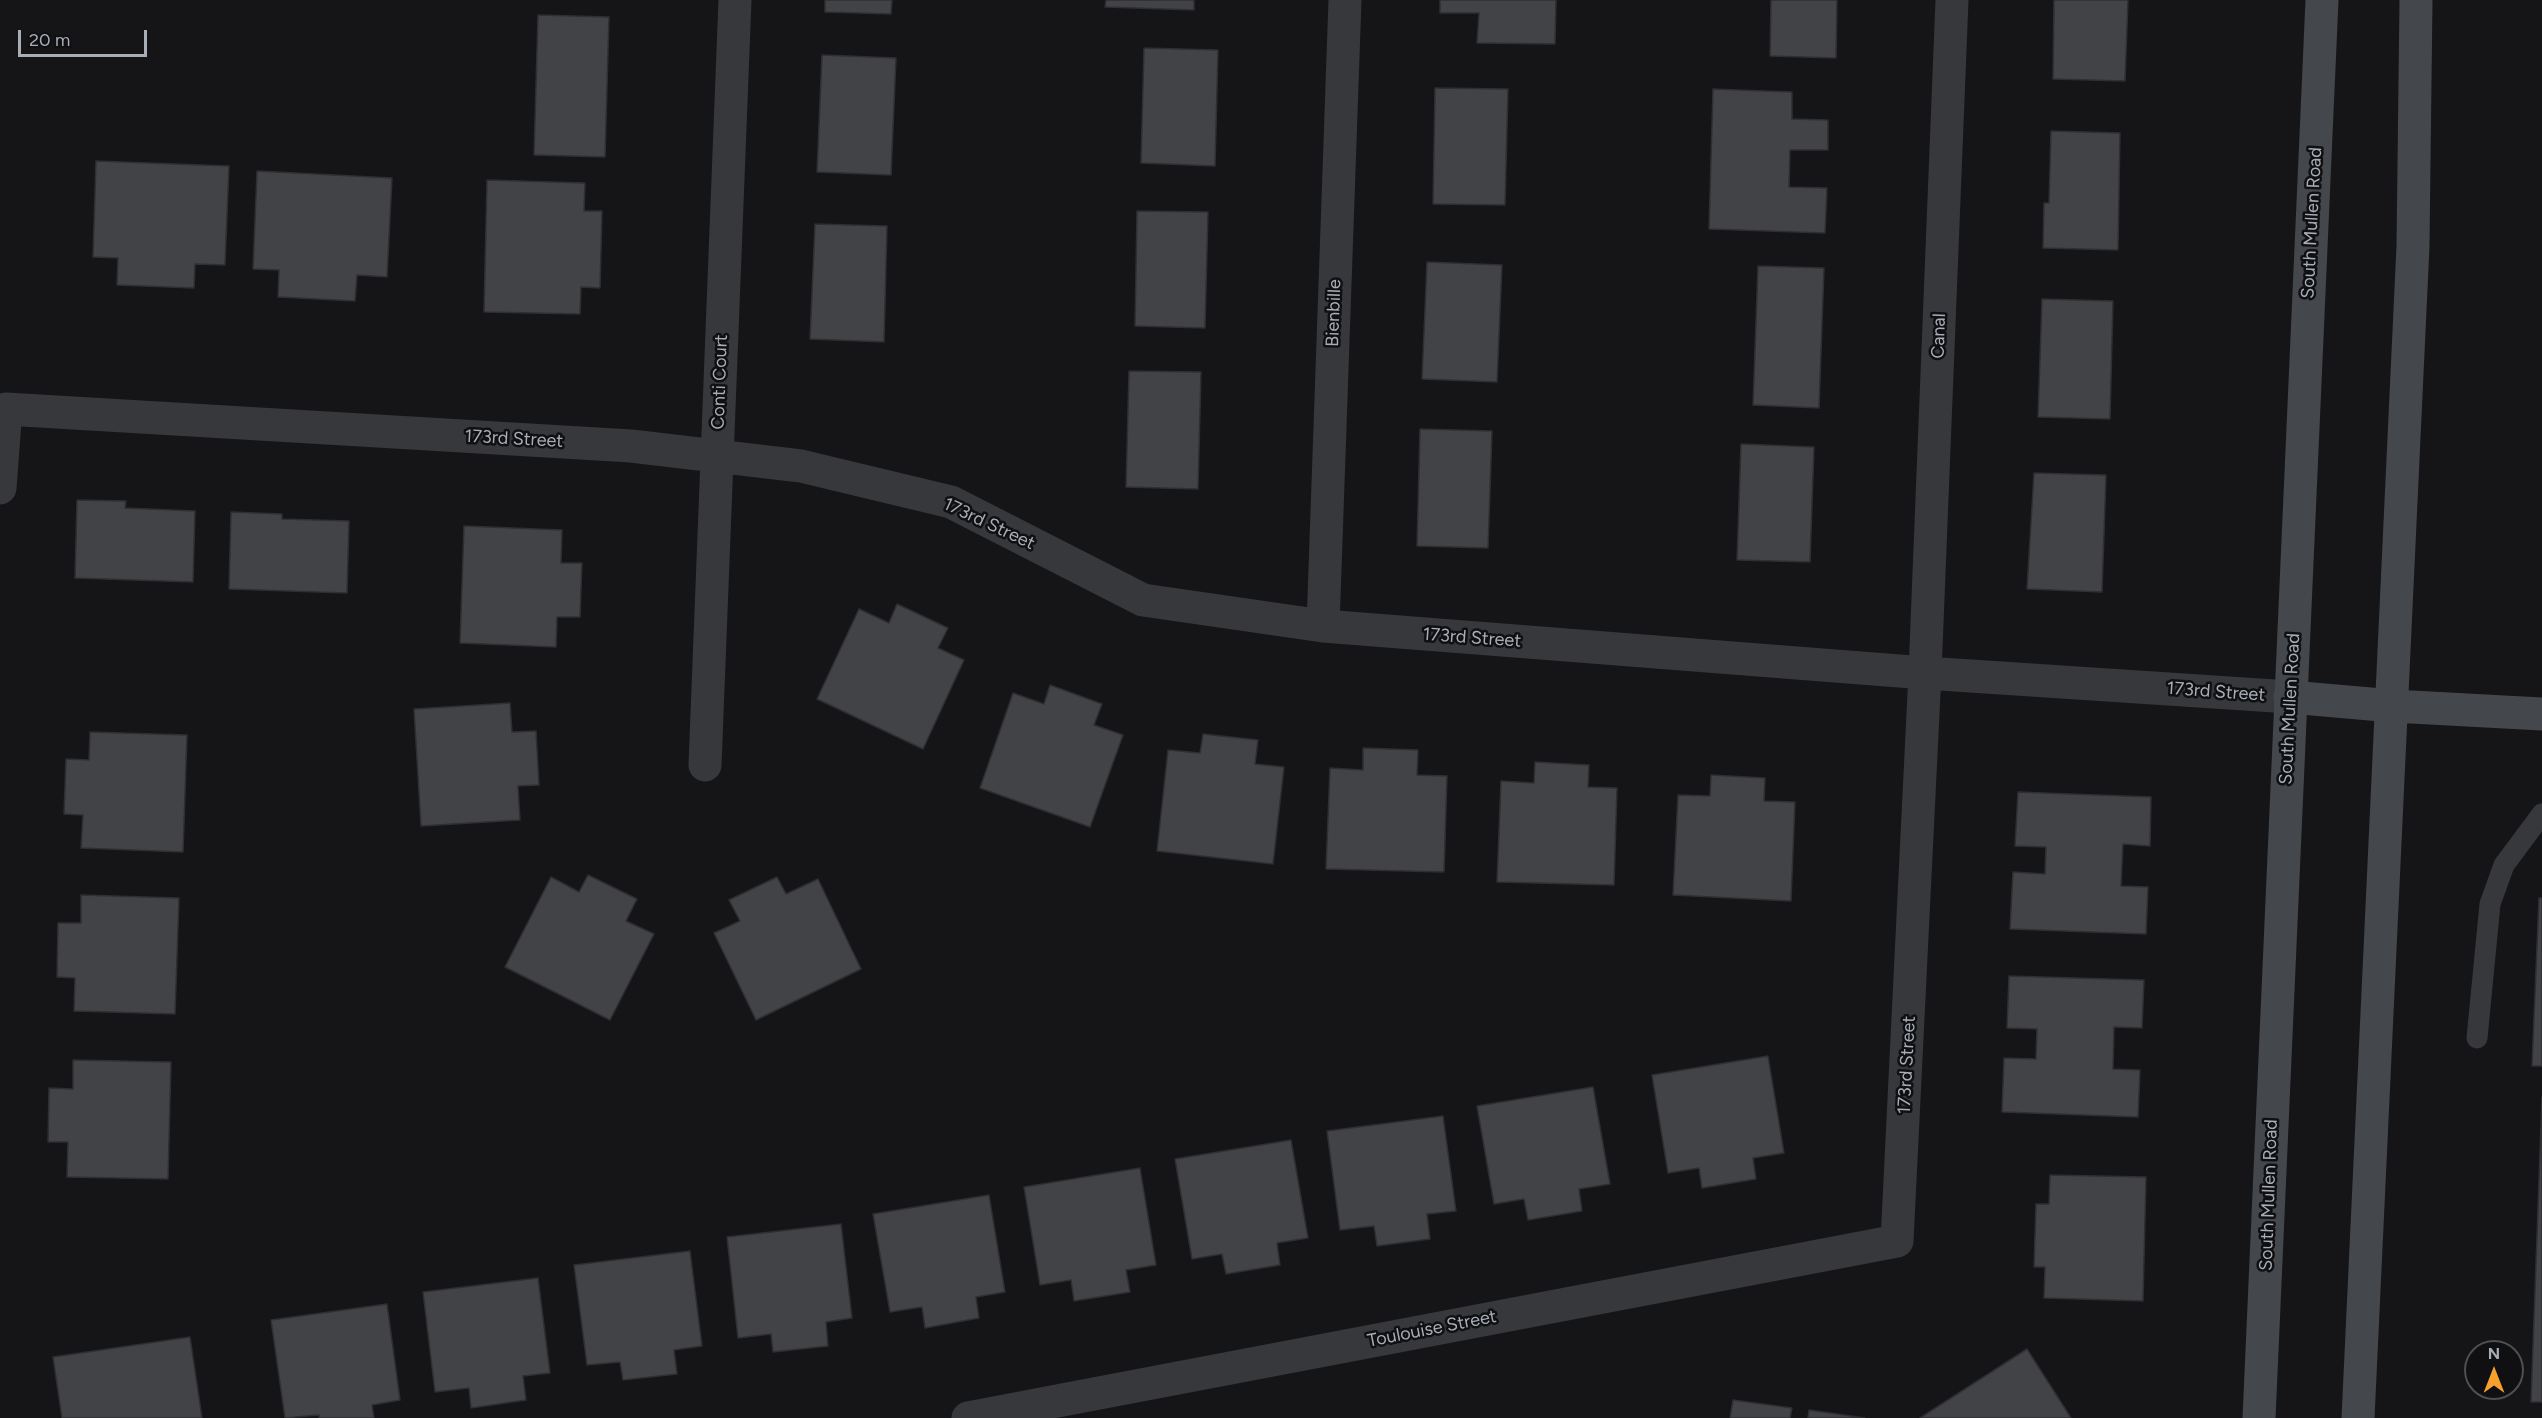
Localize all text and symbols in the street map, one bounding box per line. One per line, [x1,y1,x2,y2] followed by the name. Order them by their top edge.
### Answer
[21,18,150,56] scale bar
[29,29,70,51] text: 20 m
[2297,147,2327,299] street label: South Mullen Road
[1322,279,1346,347] street label: Bienbille
[1927,313,1951,359] street label: Canal
[708,334,732,430] street label: Conti Court
[464,426,564,452] street label: 173rd Street
[940,493,1038,555] street label: 173rd Street
[1422,624,1522,652] street label: 173rd Street
[2275,633,2305,785] street label: South Mullen Road
[2166,678,2266,706] street label: 173rd Street
[1894,1015,1920,1115] street label: 173rd Street
[2256,1119,2282,1271] street label: South Mullen Road
[1366,1306,1498,1352] street label: Toulouise Street
[2464,1340,2524,1400] north arrow
[2488,1344,2500,1363] text: N

